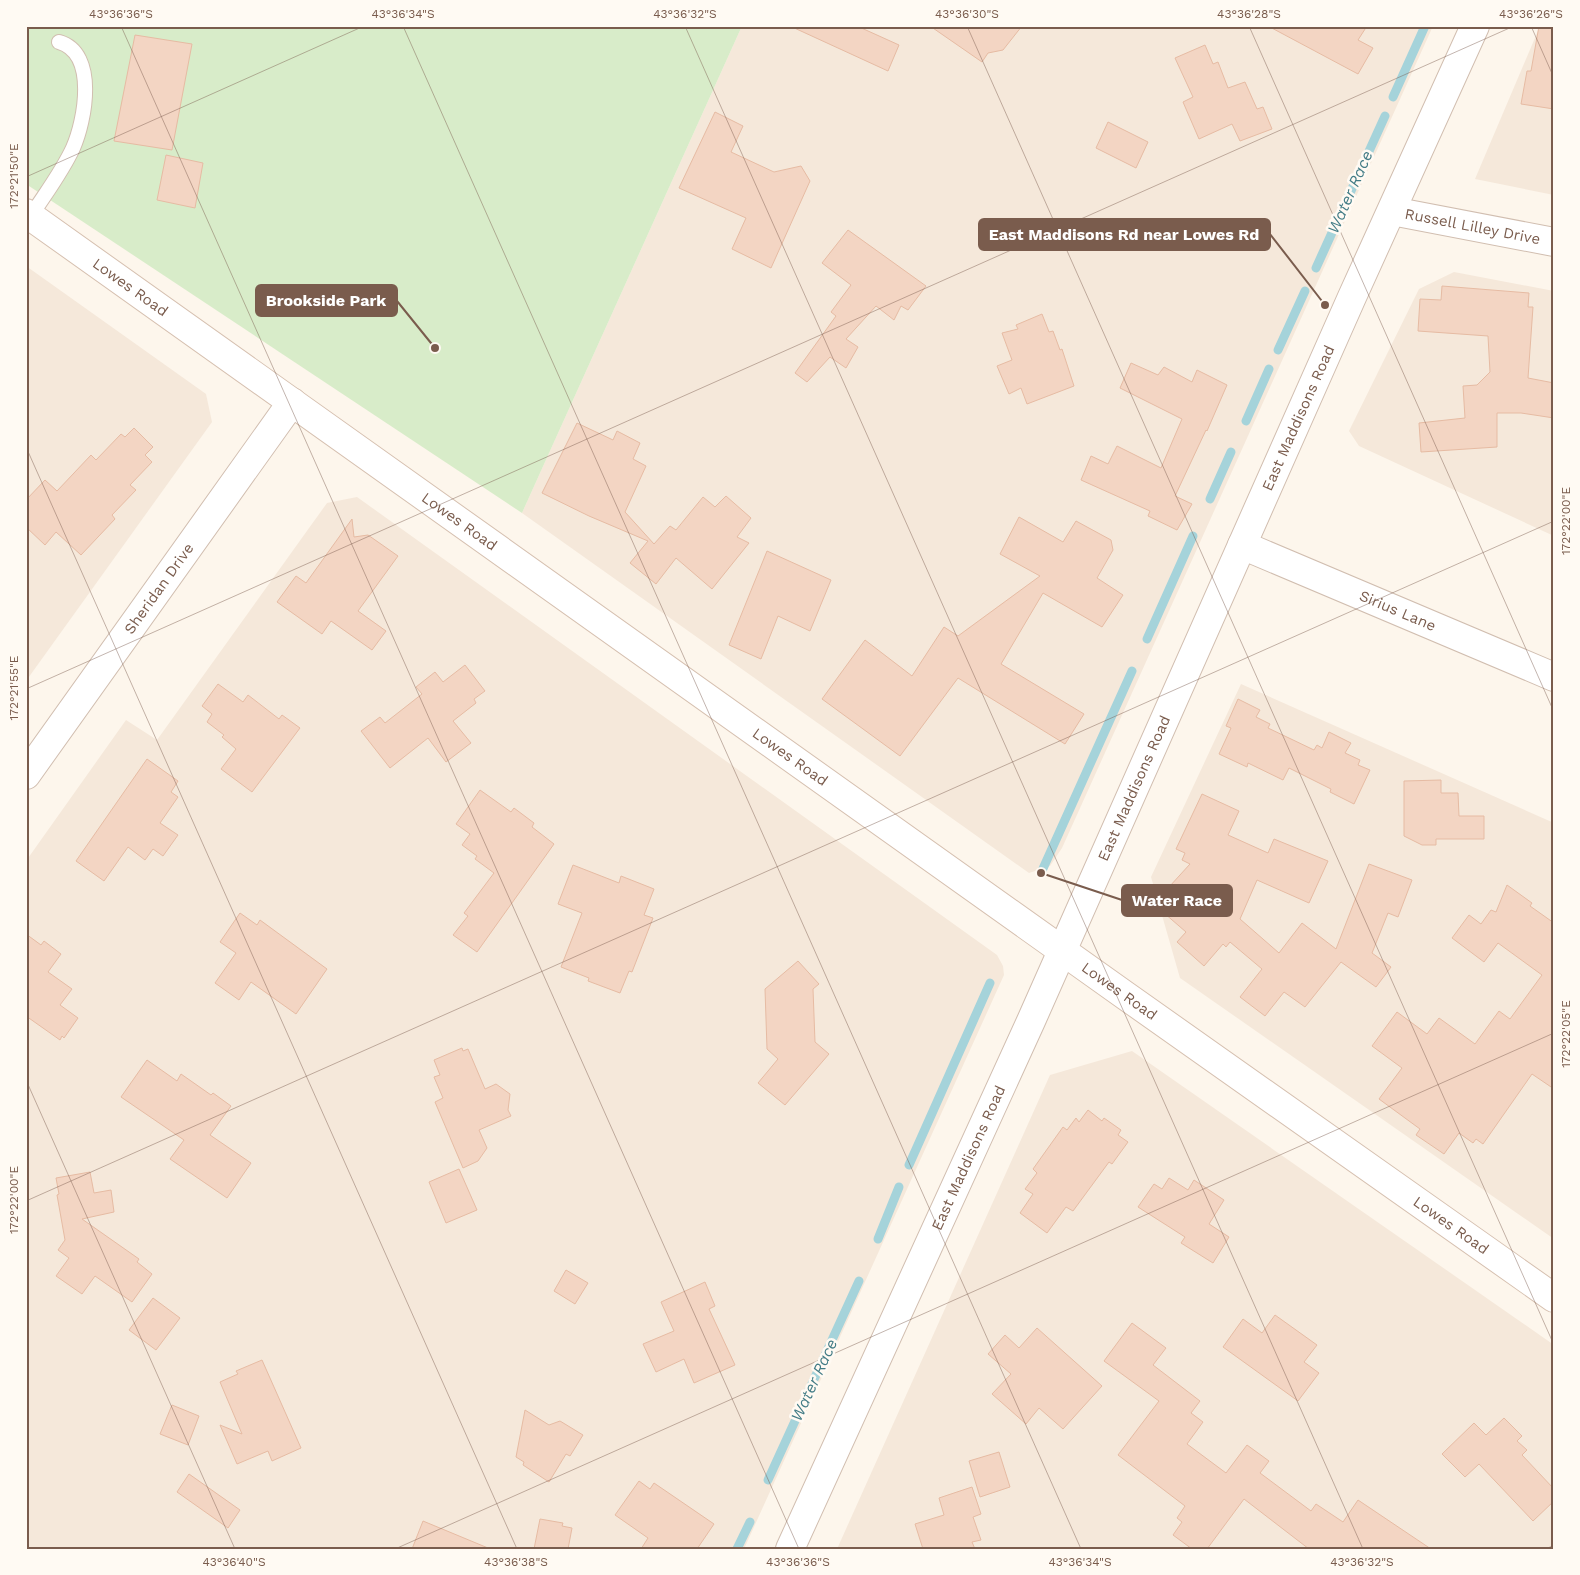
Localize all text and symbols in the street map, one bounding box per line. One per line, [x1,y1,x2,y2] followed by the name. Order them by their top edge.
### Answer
[89,7,153,21] text: 43°36'36"S
[371,7,435,21] text: 43°36'34"S
[653,7,717,21] text: 43°36'32"S
[935,7,999,21] text: 43°36'30"S
[1217,7,1281,21] text: 43°36'28"S
[1499,7,1563,21] text: 43°36'26"S
[7,143,21,209] text: 172°21'50"E
[1323,148,1377,236] water label: Water Race
[1403,205,1542,248] street label: Russell Lilley Drive
[979,219,1270,250] callout: East Maddisons Rd near Lowes Rd
[989,225,1259,244] text: East Maddisons Rd near Lowes Rd
[89,254,171,320] street label: Lowes Road
[256,285,397,316] callout: Brookside Park
[266,291,386,310] text: Brookside Park
[1258,342,1338,494] street label: East Maddisons Road
[1559,487,1573,555] text: 172°22'00"E
[418,489,501,554] street label: Lowes Road
[120,540,197,637] street label: Sheridan Drive
[1357,587,1439,635] street label: Sirius Lane
[7,655,21,720] text: 172°21'55"E
[1094,713,1174,864] street label: East Maddisons Road
[749,724,831,790] street label: Lowes Road
[1122,885,1232,916] callout: Water Race
[1132,891,1222,910] text: Water Race
[1078,958,1160,1024] street label: Lowes Road
[1559,1000,1573,1068] text: 172°22'05"E
[928,1083,1009,1233] street label: East Maddisons Road
[7,1166,21,1234] text: 172°22'00"E
[1410,1193,1492,1258] street label: Lowes Road
[787,1336,841,1424] water label: Water Race
[202,1555,266,1569] text: 43°36'40"S
[484,1555,548,1569] text: 43°36'38"S
[766,1555,830,1569] text: 43°36'36"S
[1048,1555,1112,1569] text: 43°36'34"S
[1330,1555,1394,1569] text: 43°36'32"S

